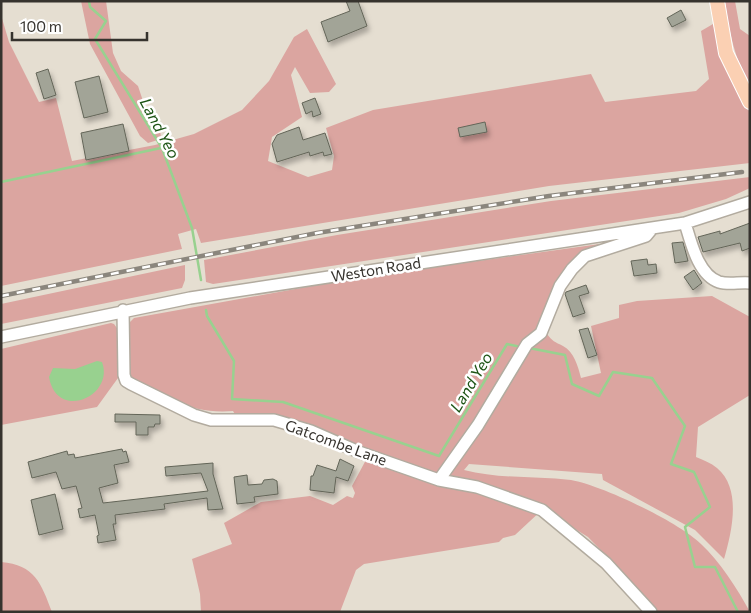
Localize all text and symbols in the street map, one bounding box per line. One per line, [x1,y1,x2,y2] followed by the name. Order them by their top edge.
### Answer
[12,10,148,42] scale bar
[20,17,62,35] text: 100 m
[137,94,184,161] water label: Land Yeo
[330,253,422,285] street label: Weston Road
[445,349,496,415] water label: Land Yeo
[283,415,390,469] street label: Gatcombe Lane

